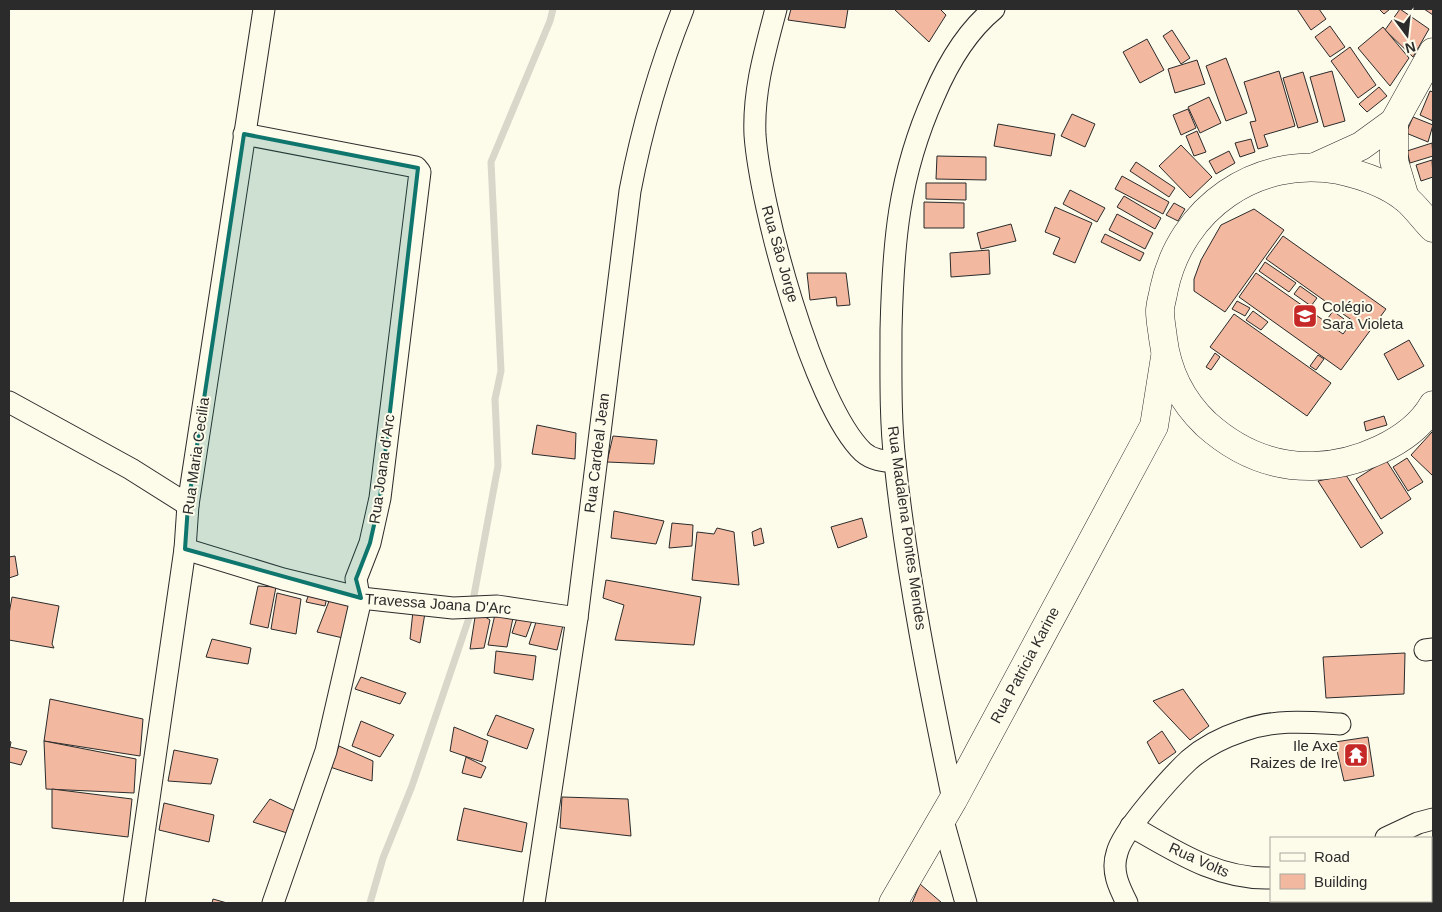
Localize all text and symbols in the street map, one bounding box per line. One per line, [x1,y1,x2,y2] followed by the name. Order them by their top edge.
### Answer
[1382,10,1432,60] north arrow
[1403,39,1417,57] text: N
[759,203,802,304] street label: Rua Sâo Jorge
[1322,298,1404,332] place label: Colégio Sara Violeta
[1292,303,1318,329] school or university icon: Colégio Sara Violeta
[581,392,612,514] street label: Rua Cardeal Jean
[179,395,212,516] street label: Rua Maria Cecilia
[365,413,398,525] street label: Rua Joana d'Arc
[885,425,930,631] street label: Rua Madalena Pontes Mendes
[364,590,512,617] street label: Travessa Joana D'Arc
[987,604,1062,726] street label: Rua Patricia Karine
[1250,737,1338,771] place label: Ile Axe Raizes de Ire
[1343,742,1369,768] temple icon: Ile Axe Raizes de Ire
[1270,837,1432,902] legend
[1166,839,1232,880] street label: Rua Volts
[1314,848,1350,865] text: Road
[1314,873,1367,890] text: Building

